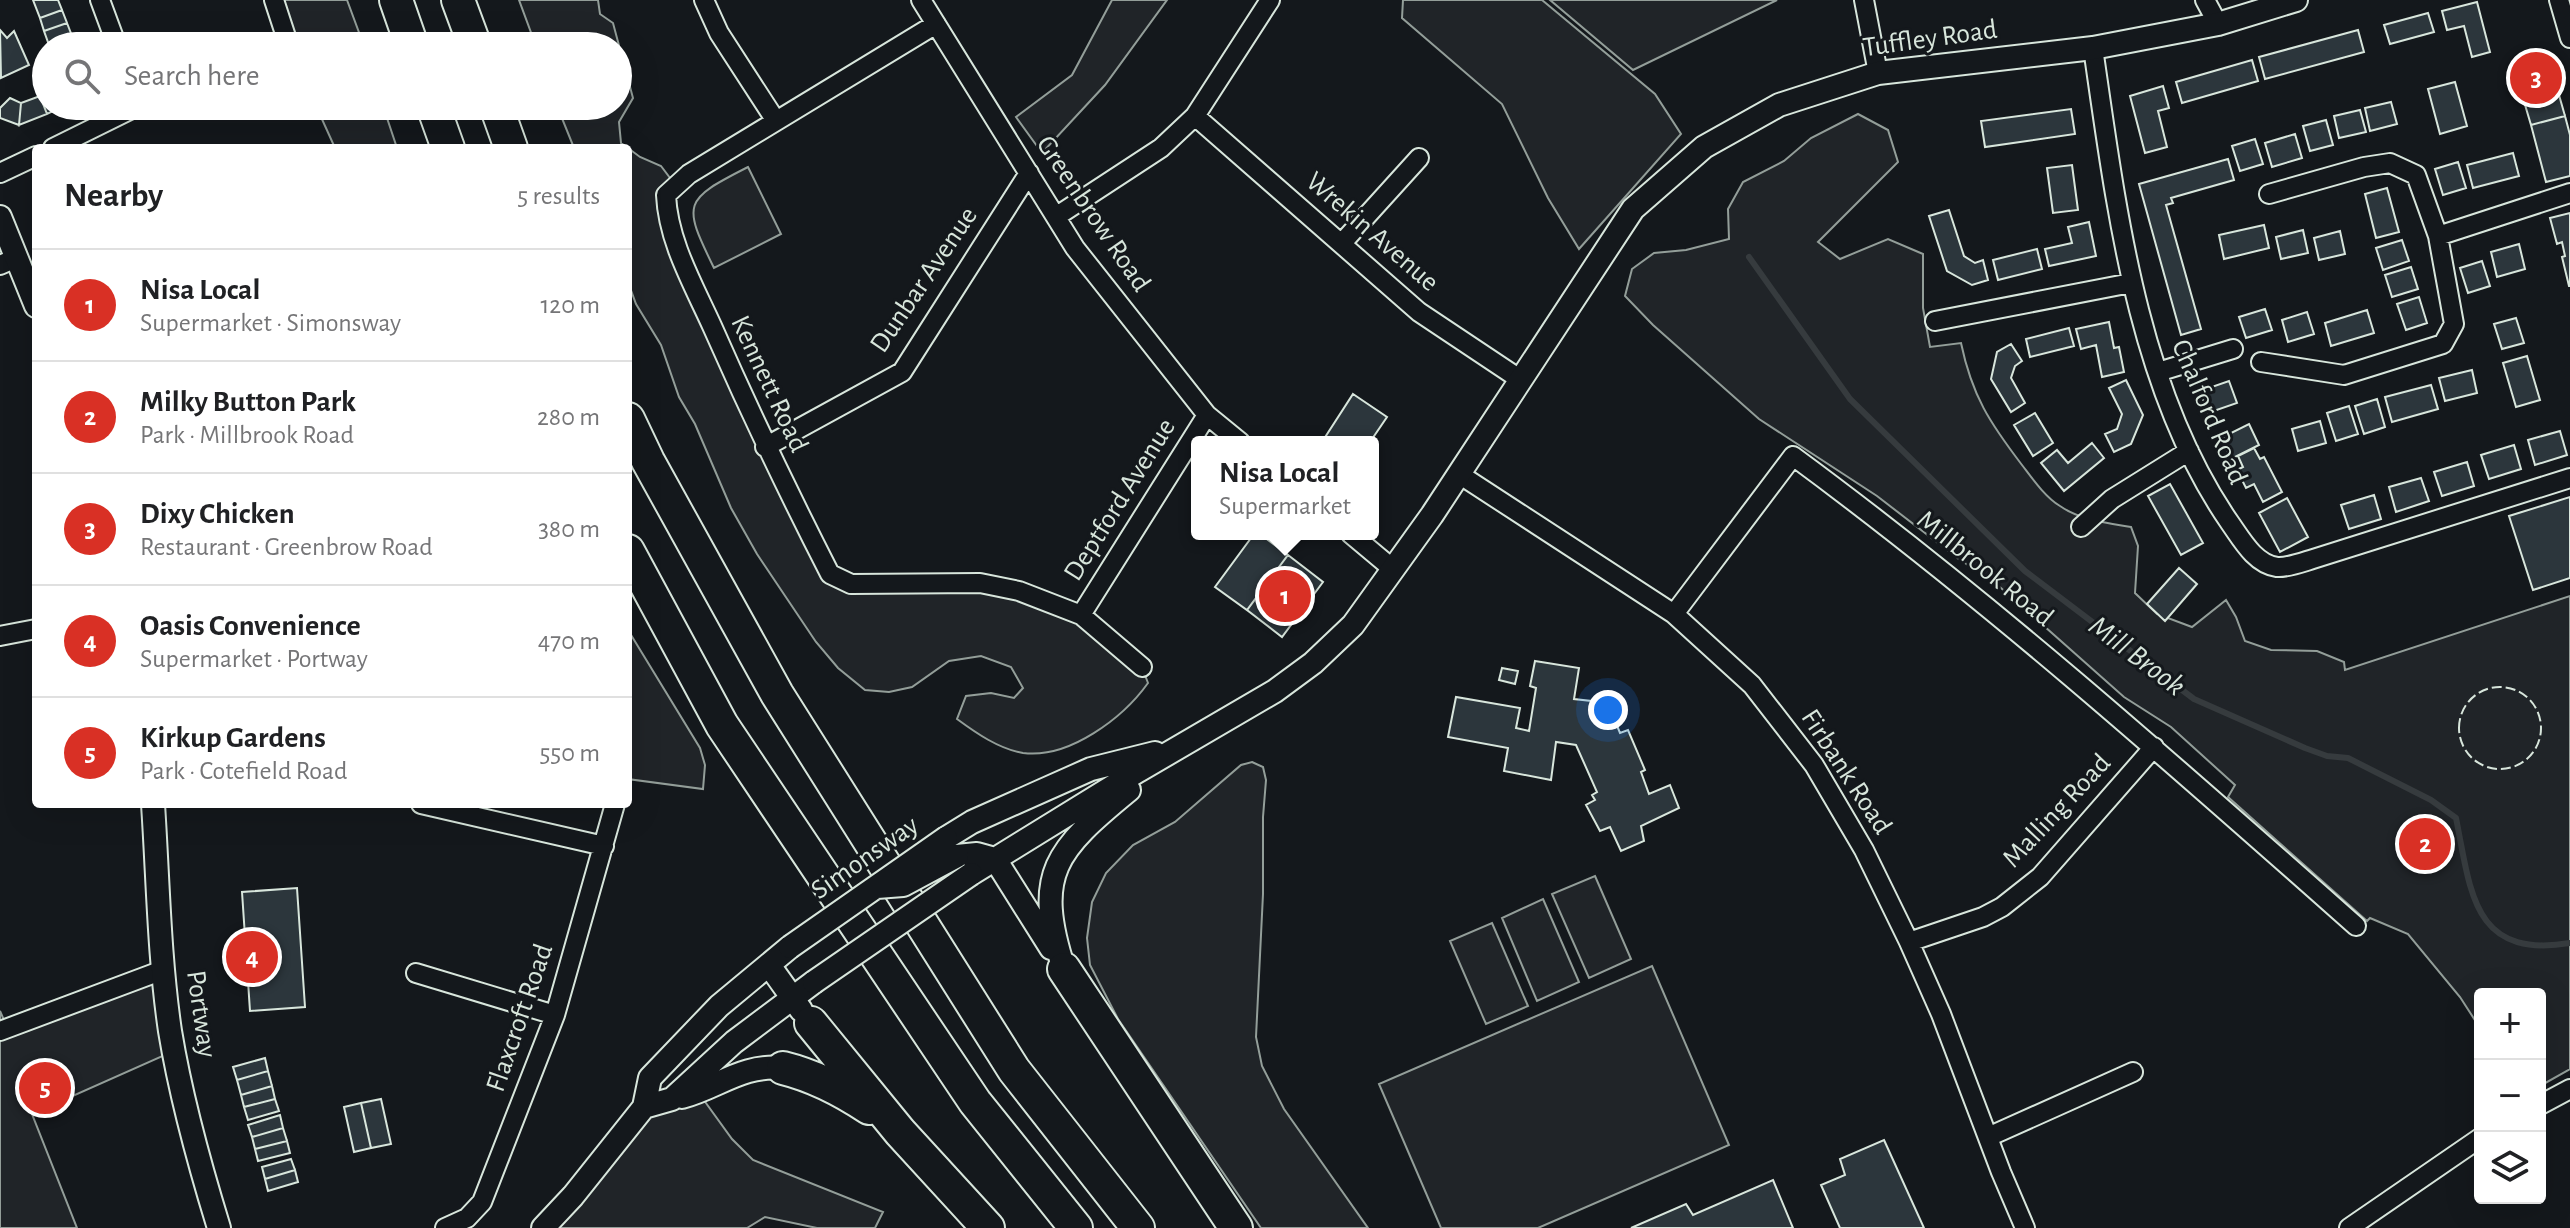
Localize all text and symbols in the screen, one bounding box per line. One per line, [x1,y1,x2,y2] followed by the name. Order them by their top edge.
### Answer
[1861,16,1999,62] street label: Tuffley Road
[32,32,632,120] search box
[2510,48,2562,108] pin: 3
[60,54,104,98] icon: search
[124,61,260,91] text: Search here
[1031,131,1155,297] street label: Greenbrow Road
[1300,167,1444,297] street label: Wrekin Avenue
[64,179,163,213] text: Nearby
[517,183,600,209] text: 5 results
[865,202,983,358] street label: Dunbar Avenue
[140,275,260,305] text: Nisa Local
[85,292,95,318] text: 1
[540,292,600,318] text: 120 m
[140,310,401,336] text: Supermarket · Simonsway
[725,311,813,457] street label: Kennett Road
[2166,336,2252,488] street label: Chalford Road
[140,387,356,417] text: Milky Button Park
[84,404,96,430] text: 2
[537,404,600,430] text: 280 m
[1059,414,1181,586] street label: Deptford Avenue
[140,422,354,448] text: Park · Millbrook Road
[1191,436,1379,540] popup
[1219,458,1339,488] text: Nisa Local
[1219,493,1351,519] text: Supermarket
[140,499,295,529] text: Dixy Chicken
[1912,506,2058,632] street label: Millbrook Road
[84,516,96,542] text: 3
[538,516,600,542] text: 380 m
[140,534,433,560] text: Restaurant · Greenbrow Road
[1259,566,1311,626] pin: 1
[2083,610,2191,702] water label: Mill Brook
[140,611,361,641] text: Oasis Convenience
[83,628,97,654] text: 4
[538,628,600,654] text: 470 m
[140,646,368,672] text: Supermarket · Portway
[1588,690,1628,730] your location
[1795,705,1897,839] street label: Firbank Road
[140,723,326,753] text: Kirkup Gardens
[84,740,96,766] text: 5
[539,740,600,766] text: 550 m
[1998,749,2116,873] street label: Malling Road
[140,758,347,784] text: Park · Cotefield Road
[806,811,924,905] street label: Simonsway
[2399,814,2451,874] pin: 2
[226,927,278,987] pin: 4
[482,940,558,1096] street label: Flaxcroft Road
[181,969,221,1059] street label: Portway
[2474,988,2546,1204] map controls
[2474,988,2546,1060] button: +
[19,1058,71,1118] pin: 5
[2474,1060,2546,1132] button: −
[2474,1132,2546,1204] button: layers

